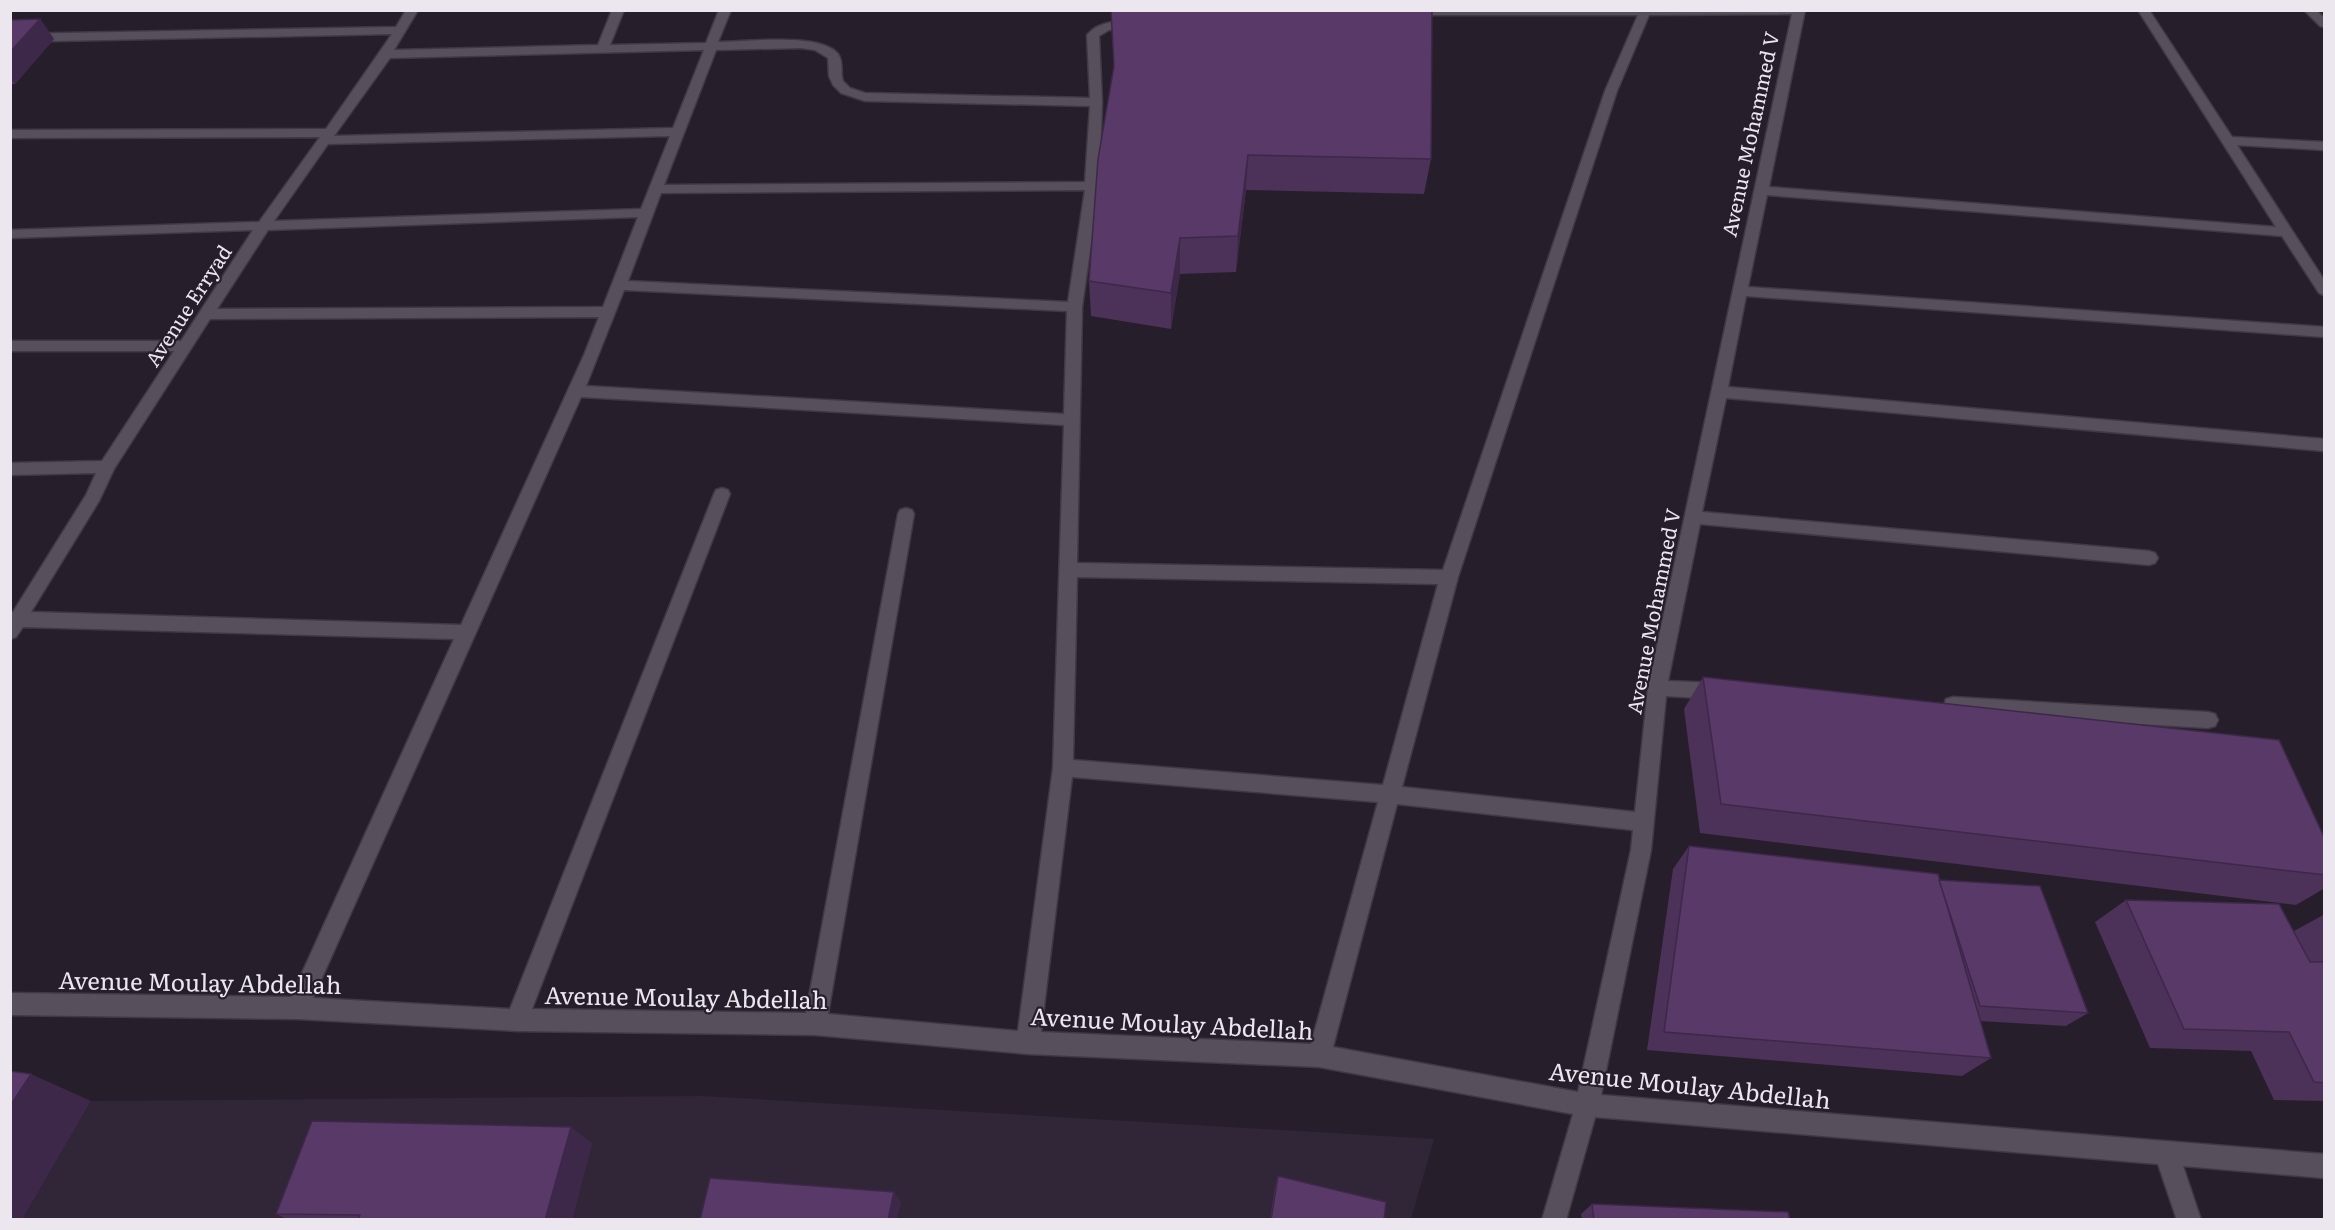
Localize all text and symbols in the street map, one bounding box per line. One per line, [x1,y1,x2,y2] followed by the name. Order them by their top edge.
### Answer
[1713,28,1785,239] street label: Avenue Mohammed V
[136,238,238,372] street label: Avenue Erryad
[1617,505,1687,716] street label: Avenue Mohammed V
[58,961,342,1001] street label: Avenue Moulay Abdellah
[544,976,828,1016] street label: Avenue Moulay Abdellah
[1030,997,1314,1047] street label: Avenue Moulay Abdellah
[1547,1052,1833,1116] street label: Avenue Moulay Abdellah

